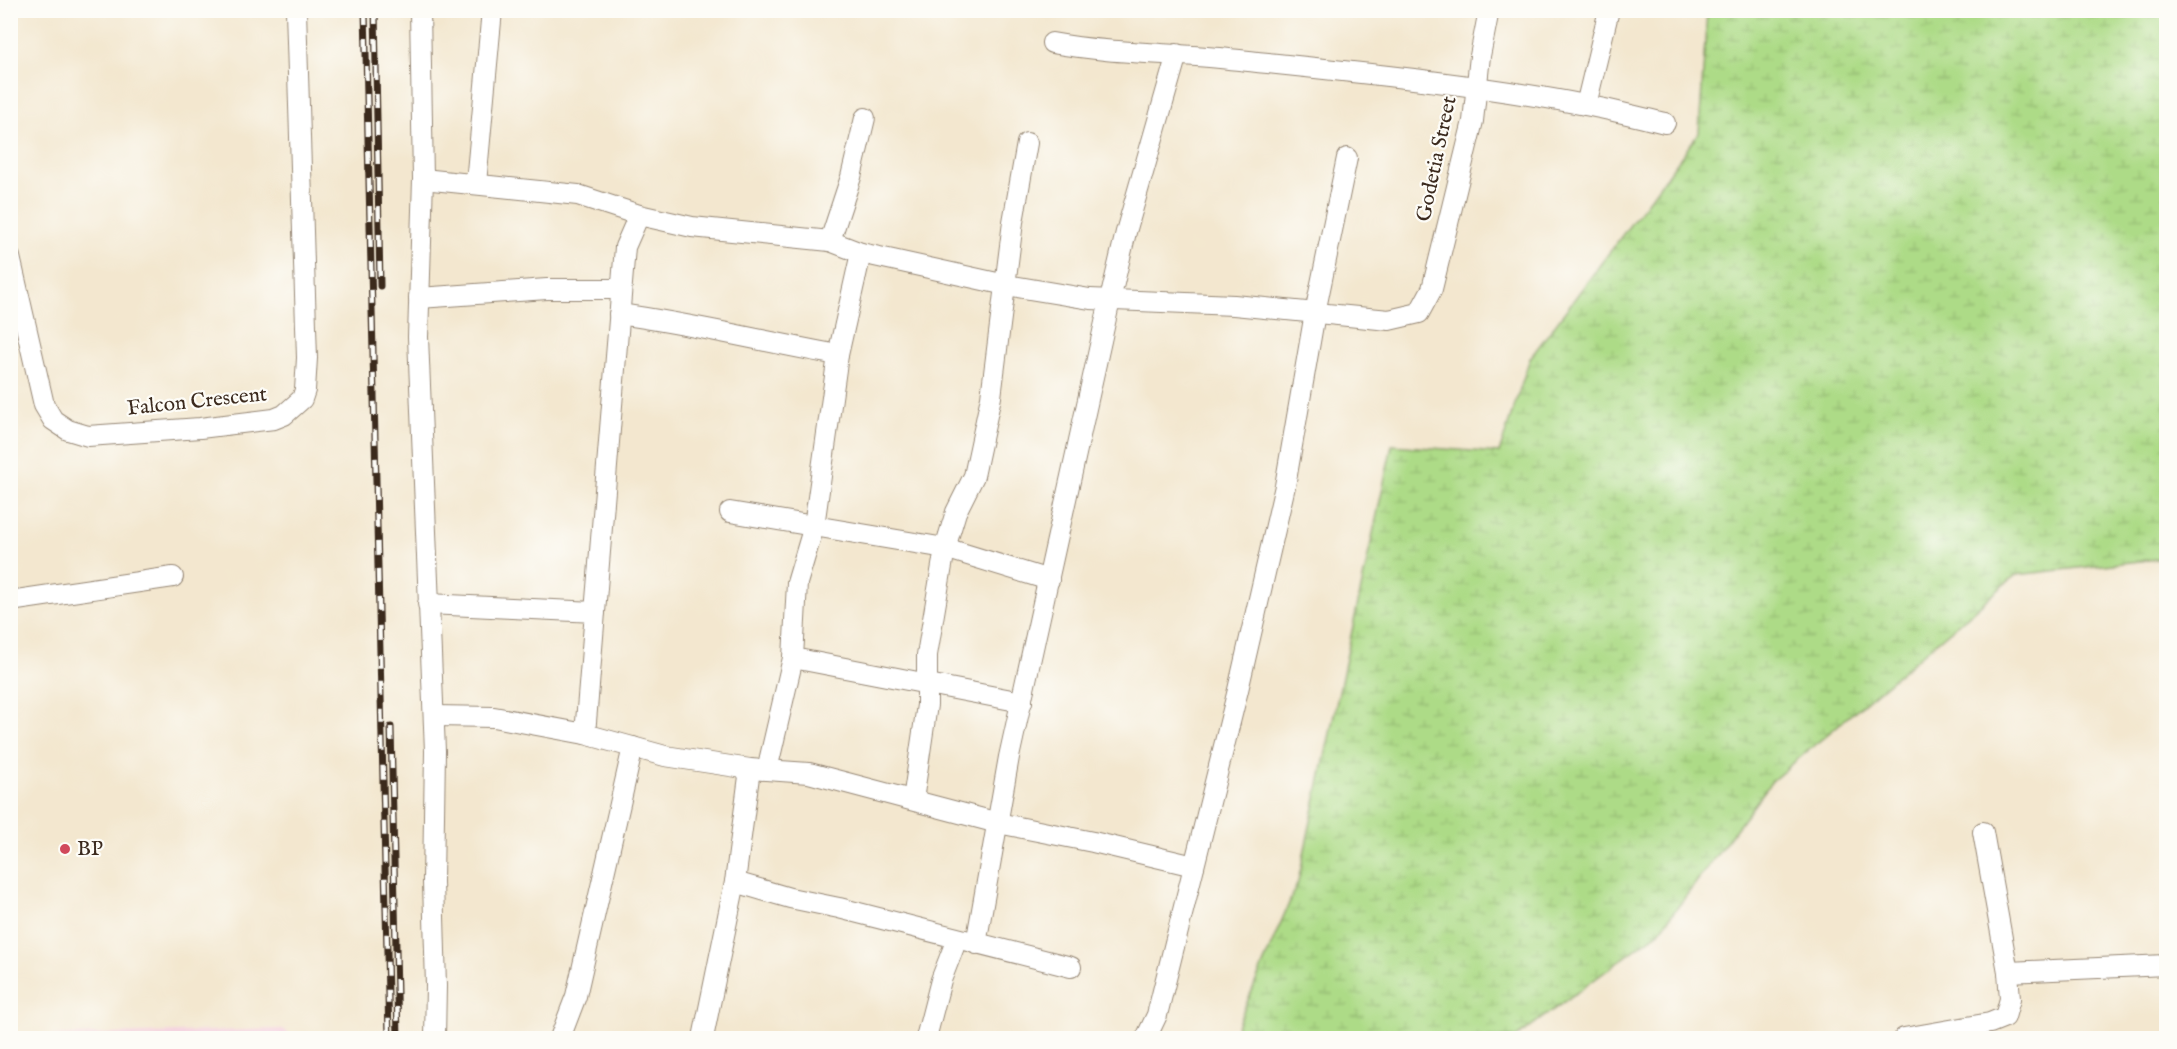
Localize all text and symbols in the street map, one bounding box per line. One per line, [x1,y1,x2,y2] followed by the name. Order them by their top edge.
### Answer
[1411,94,1463,224] street label: Godetia Street
[126,381,268,423] street label: Falcon Crescent
[77,836,103,863] place label: BP
[58,842,72,856] marker: BP

